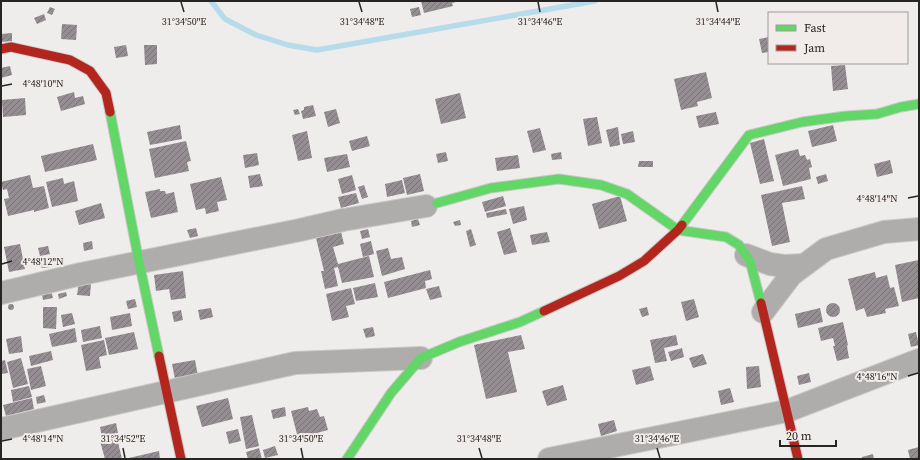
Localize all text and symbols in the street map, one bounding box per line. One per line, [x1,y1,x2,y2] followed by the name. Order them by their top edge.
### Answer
[768,12,908,64] legend
[162,15,206,28] text: 31°34'50"E
[340,15,384,28] text: 31°34'48"E
[518,15,562,28] text: 31°34'46"E
[696,15,740,28] text: 31°34'44"E
[804,20,826,36] text: Fast
[803,40,825,56] text: Jam
[22,77,64,90] text: 4°48'10"N
[856,192,898,205] text: 4°48'14"N
[22,255,64,268] text: 4°48'12"N
[856,370,898,383] text: 4°48'16"N
[780,422,836,448] scale bar
[786,428,812,444] text: 20 m
[22,432,64,445] text: 4°48'14"N
[101,432,145,445] text: 31°34'52"E
[279,432,323,445] text: 31°34'50"E
[457,432,501,445] text: 31°34'48"E
[635,432,679,445] text: 31°34'46"E

